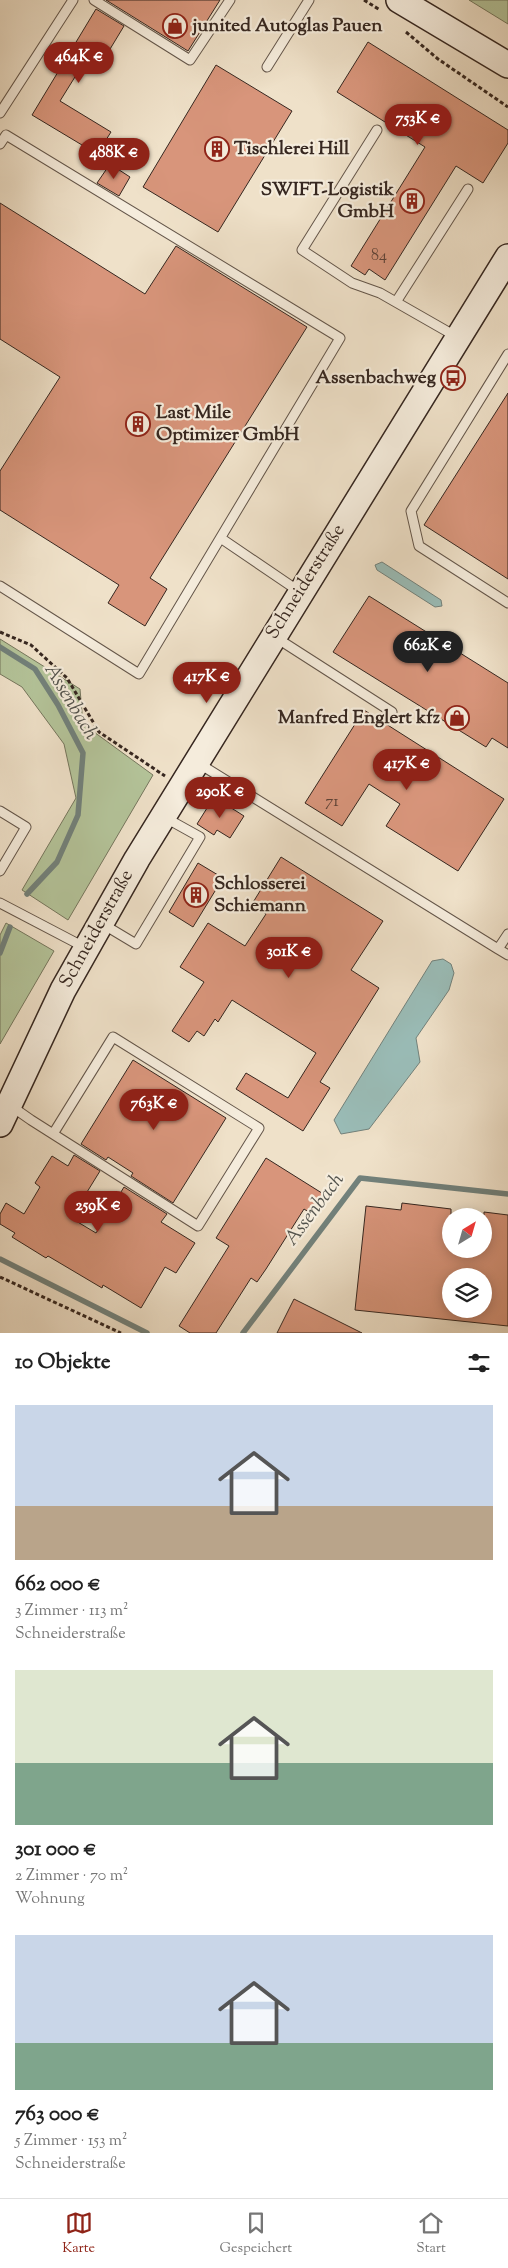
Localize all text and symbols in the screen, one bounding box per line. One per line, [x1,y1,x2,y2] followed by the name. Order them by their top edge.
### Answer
[162,13,188,39] shop icon: junited Autoglas Pauen
[192,13,383,40] place label: junited Autoglas Pauen
[38,42,120,84] pin: 464K €
[55,46,103,69] text: 464K €
[377,104,459,146] pin: 753K €
[396,108,440,131] text: 753K €
[204,136,230,162] building icon: Tischlerei Hill
[234,136,350,163] place label: Tischlerei Hill
[73,138,155,180] pin: 488K €
[90,142,138,165] text: 488K €
[261,177,395,226] place label: SWIFT-Logistik GmbH
[399,188,425,214] building icon: SWIFT-Logistik GmbH
[371,245,387,268] house number: 84
[316,365,437,392] place label: Assenbachweg
[440,365,466,391] bus stop icon: Assenbachweg
[156,400,300,449] place label: Last Mile Optimizer GmbH
[125,411,151,437] building icon: Last Mile Optimizer GmbH
[260,519,352,645] street label: Schneiderstraße
[387,630,469,673] pin: 662K €
[404,635,452,658] text: 662K €
[36,658,104,746] water label: Assenbach
[166,662,248,704] pin: 417K €
[184,666,230,689] text: 417K €
[278,705,440,732] place label: Manfred Englert kfz
[444,705,470,731] shop icon: Manfred Englert kfz
[366,748,448,791] pin: 417K €
[384,753,430,776] text: 417K €
[179,776,261,819] pin: 290K €
[196,781,244,804] text: 290K €
[325,791,339,814] house number: 71
[53,865,141,993] street label: Schneiderstraße
[214,871,307,920] place label: Schlosserei Schiemann
[183,882,209,908] building icon: Schlosserei Schiemann
[248,936,330,979] pin: 301K €
[267,941,311,964] text: 301K €
[113,1088,195,1131] pin: 763K €
[130,1093,178,1116] text: 763K €
[278,1167,352,1252] water label: Assenbach
[57,1190,139,1233] pin: 259K €
[75,1195,121,1218] text: 259K €
[442,1208,492,1258] north arrow
[442,1208,492,1318] map controls
[442,1268,492,1318] button: layers
[15,1348,111,1378] text: 10 Objekte
[465,1349,493,1377] icon: filters
[209,1438,299,1528] icon: home
[15,1570,101,1600] text: 662 000 €
[15,1600,128,1623] text: 3 Zimmer · 113 m²
[15,1623,126,1646] text: Schneiderstraße
[209,1703,299,1793] icon: home
[15,1835,97,1865] text: 301 000 €
[15,1865,128,1888] text: 2 Zimmer · 70 m²
[15,1888,85,1911] text: Wohnung
[209,1968,299,2058] icon: home
[15,2100,100,2130] text: 763 000 €
[15,2130,127,2153] text: 5 Zimmer · 153 m²
[15,2153,126,2176] text: Schneiderstraße
[62,2209,95,2259] tab: Karte
[219,2209,292,2259] tab: Gespeichert
[416,2209,446,2259] tab: Start

